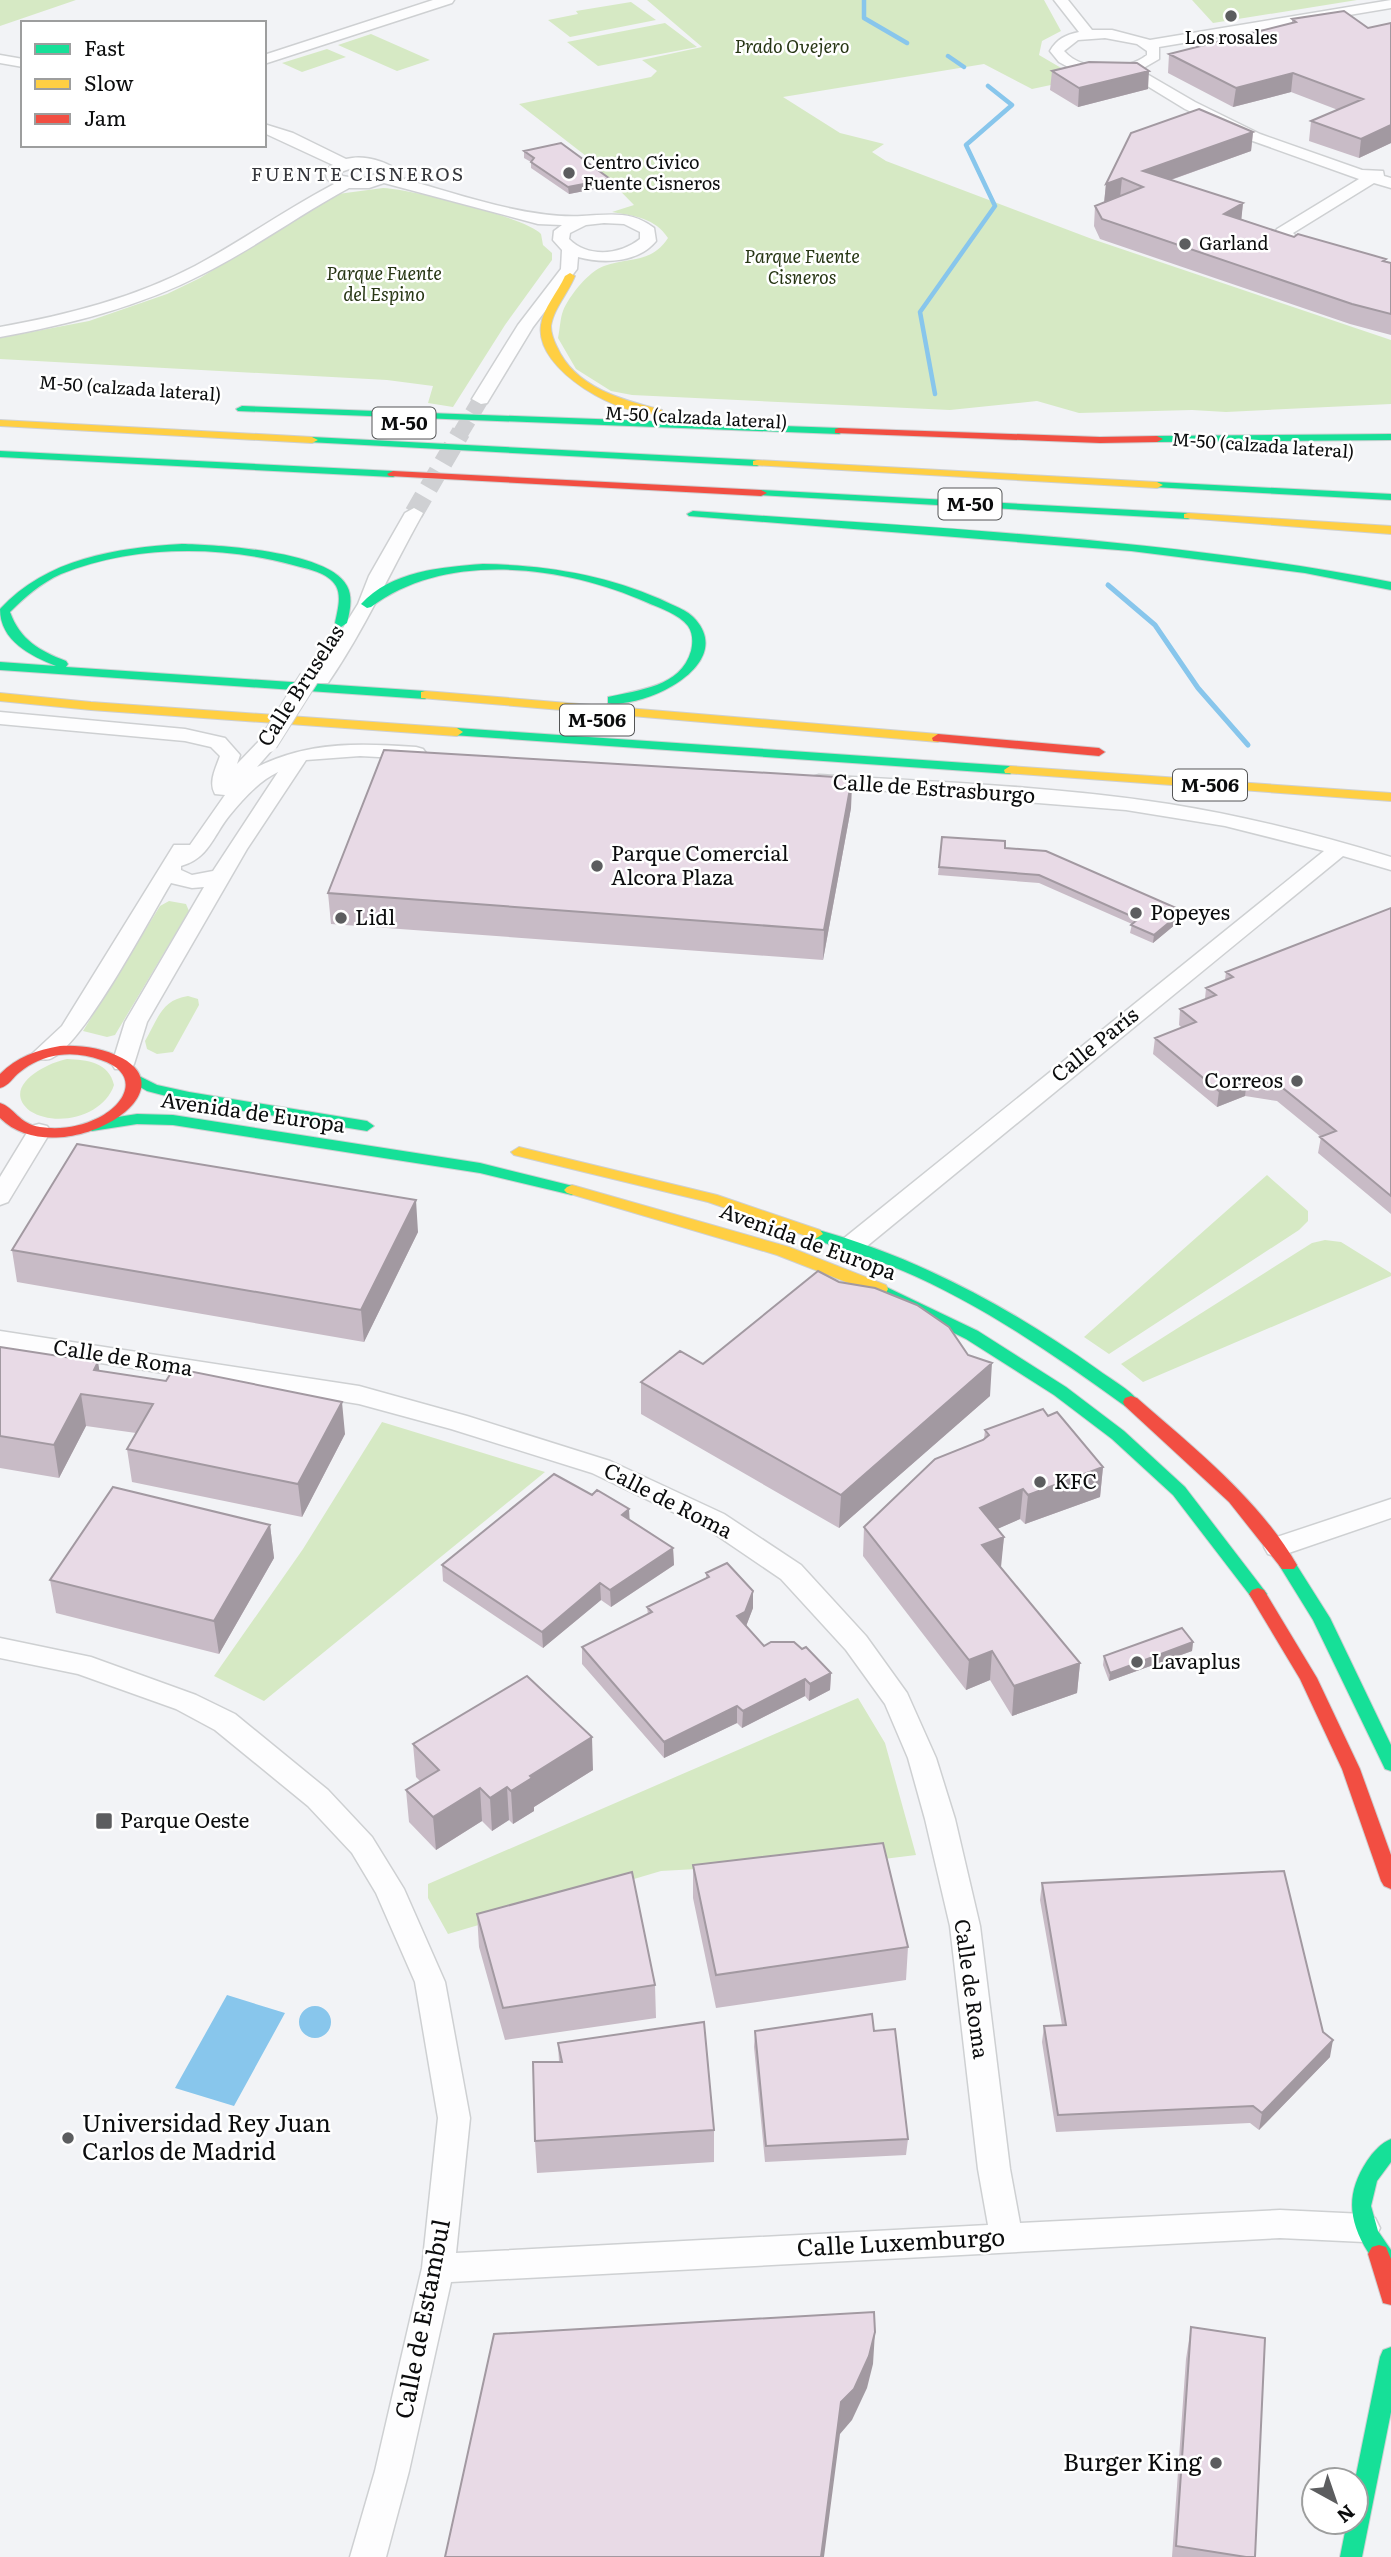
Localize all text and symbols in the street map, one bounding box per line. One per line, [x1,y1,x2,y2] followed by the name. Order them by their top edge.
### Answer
[1223,8,1239,24] marker: Los rosales
[21,21,266,147] legend
[1185,23,1278,50] place label: Los rosales
[84,31,125,62] text: Fast
[735,32,849,59] park label: Prado Ovejero
[84,66,134,97] text: Slow
[84,101,126,132] text: Jam
[583,148,720,196] place label: Centro Cívico Fuente Cisneros
[251,159,465,187] district label: FUENTE CISNEROS
[561,165,577,181] marker: Centro Cívico Fuente Cisneros
[1199,229,1269,256] place label: Garland
[1177,236,1193,252] marker: Garland
[744,242,860,290] park label: Parque Fuente Cisneros
[326,259,442,307] park label: Parque Fuente del Espino
[38,368,222,407] street label: M-50 (calzada lateral)
[604,398,788,435] street label: M-50 (calzada lateral)
[372,408,436,438] road number: M-50
[1171,425,1355,464] street label: M-50 (calzada lateral)
[939,489,1002,520] road number: M-50
[248,618,350,752] street label: Calle Bruselas
[560,705,634,736] road number: M-506
[832,764,1036,809] street label: Calle de Estrasburgo
[1173,770,1247,800] road number: M-506
[611,836,789,891] place label: Parque Comercial Alcora Plaza
[589,858,605,874] marker: Parque Comercial Alcora Plaza
[1150,895,1230,926] place label: Popeyes
[355,900,395,931] place label: Lidl
[1128,905,1144,921] marker: Popeyes
[333,910,349,926] marker: Lidl
[1043,998,1144,1088] street label: Calle París
[1204,1063,1283,1094] place label: Correos
[1289,1073,1305,1089] marker: Correos
[159,1082,348,1139] street label: Avenida de Europa
[716,1193,902,1286] street label: Avenida de Europa
[51,1329,196,1382] street label: Calle de Roma
[599,1453,740,1545] street label: Calle de Roma
[1054,1464,1097,1495] place label: KFC
[1032,1474,1048,1490] marker: KFC
[1151,1644,1240,1675] place label: Lavaplus
[1129,1654,1145,1670] marker: Lavaplus
[120,1803,249,1834] place label: Parque Oeste
[94,1811,114,1831] marker: Parque Oeste
[948,1917,999,2061] street label: Calle de Roma
[82,2104,331,2167] place label: Universidad Rey Juan Carlos de Madrid
[60,2130,76,2146] marker: Universidad Rey Juan Carlos de Madrid
[384,2216,457,2421] street label: Calle de Estambul
[796,2218,1006,2263] street label: Calle Luxemburgo
[1063,2443,1203,2478] place label: Burger King
[1208,2455,1224,2471] marker: Burger King
[1300,2466,1370,2536] north arrow
[1331,2499,1362,2531] text: N

